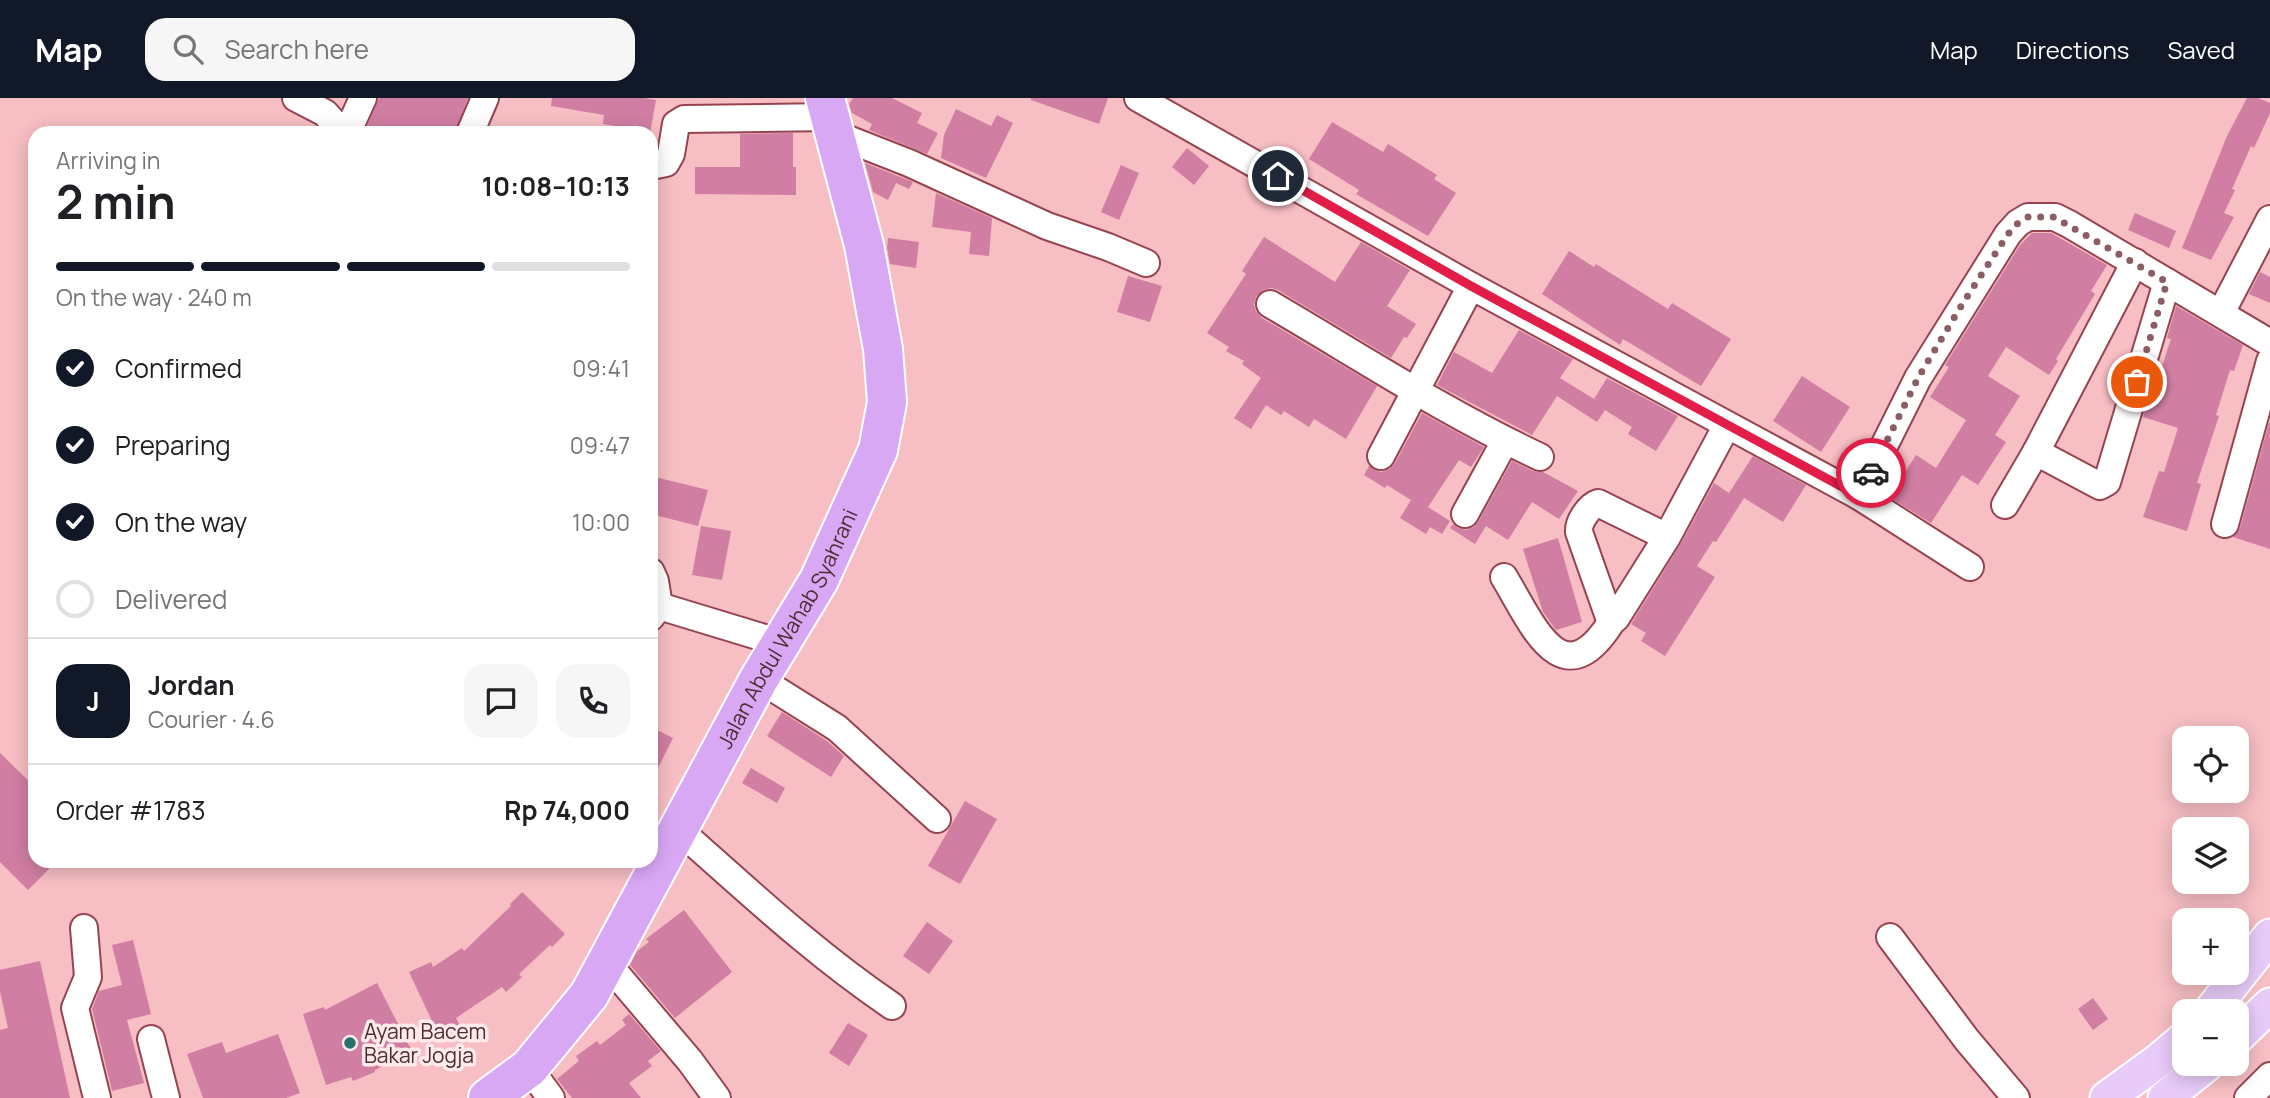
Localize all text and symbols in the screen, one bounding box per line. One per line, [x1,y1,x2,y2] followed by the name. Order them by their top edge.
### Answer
[145,18,635,81] search box
[35,27,103,72] text: Map
[169,30,207,68] icon: search
[225,31,369,67] text: Search here
[1930,33,1978,66] text: Map
[2016,33,2129,66] text: Directions
[2167,33,2235,66] text: Saved
[56,144,161,176] text: Arriving in
[1248,146,1308,206] pin
[1259,157,1297,195] icon: home
[482,168,630,204] text: 10:08–10:13
[56,170,176,233] text: 2 min
[56,281,252,313] text: On the way · 240 m
[56,349,94,387] icon: check
[115,350,242,386] text: Confirmed
[572,352,630,384] text: 09:41
[2107,352,2167,412] pin
[2118,363,2156,401] icon: bag
[56,426,94,464] icon: check
[115,427,231,463] text: Preparing
[570,429,630,461] text: 09:47
[1836,438,1906,508] courier
[1852,454,1890,492] icon: car
[56,503,94,541] icon: check
[115,504,247,540] text: On the way
[710,504,864,753] street label: Jalan Abdul Wahab Syahrani
[572,506,630,538] text: 10:00
[115,581,227,617] text: Delivered
[464,664,538,738] button: chat
[556,664,630,738] button: phone
[148,667,234,703] text: Jordan
[86,683,100,719] text: J
[148,703,275,735] text: Courier · 4.6
[2172,726,2249,1076] map controls
[2172,726,2249,803] button: locate
[56,792,206,828] text: Order #1783
[504,792,630,828] text: Rp 74,000
[2172,817,2249,894] button: layers
[2172,908,2249,985] button: +
[2172,999,2249,1076] button: −
[364,1017,486,1069] place label: Ayam Bacem Bakar Jogja
[342,1035,358,1051] marker: Ayam Bacem Bakar Jogja

